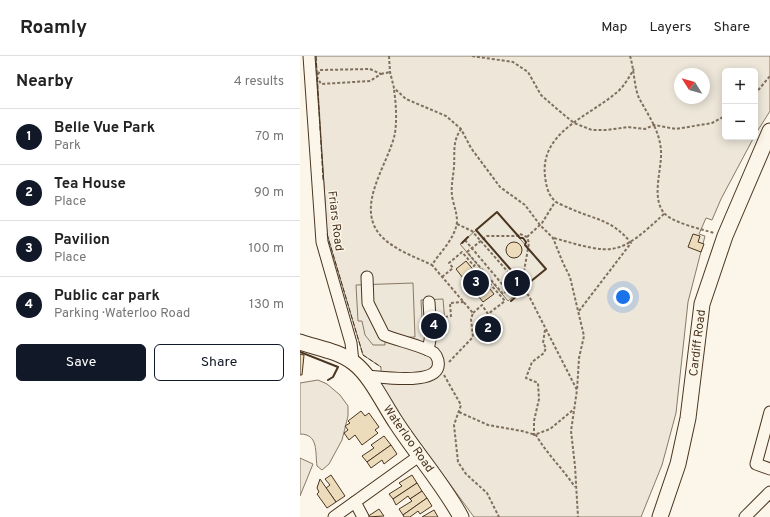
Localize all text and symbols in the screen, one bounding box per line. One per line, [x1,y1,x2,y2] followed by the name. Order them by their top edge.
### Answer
[20,16,87,40] text: Roamly
[601,19,627,36] text: Map
[649,19,691,36] text: Layers
[713,19,750,36] text: Share
[674,68,710,104] north arrow
[722,68,758,140] map controls
[722,68,758,104] button: +
[16,71,73,93] text: Nearby
[234,74,284,90] text: 4 results
[722,104,758,140] button: −
[54,119,155,138] text: Belle Vue Park
[26,129,32,145] text: 1
[255,129,284,145] text: 70 m
[54,138,81,154] text: Park
[54,175,126,194] text: Tea House
[25,185,33,201] text: 2
[254,185,284,201] text: 90 m
[323,190,347,252] street label: Friars Road
[54,194,86,210] text: Place
[54,231,110,250] text: Pavilion
[25,241,33,257] text: 3
[248,241,284,257] text: 100 m
[54,250,86,266] text: Place
[463,268,489,298] pin: 3
[504,268,530,298] pin: 1
[54,287,160,306] text: Public car park
[613,287,633,307] your location
[25,297,33,313] text: 4
[249,297,284,313] text: 130 m
[54,306,190,322] text: Parking · Waterloo Road
[686,309,710,377] street label: Cardiff Road
[421,311,447,341] pin: 4
[475,314,501,344] pin: 2
[16,344,146,381] button: Save
[154,344,284,381] button: Share
[379,402,437,476] street label: Waterloo Road

